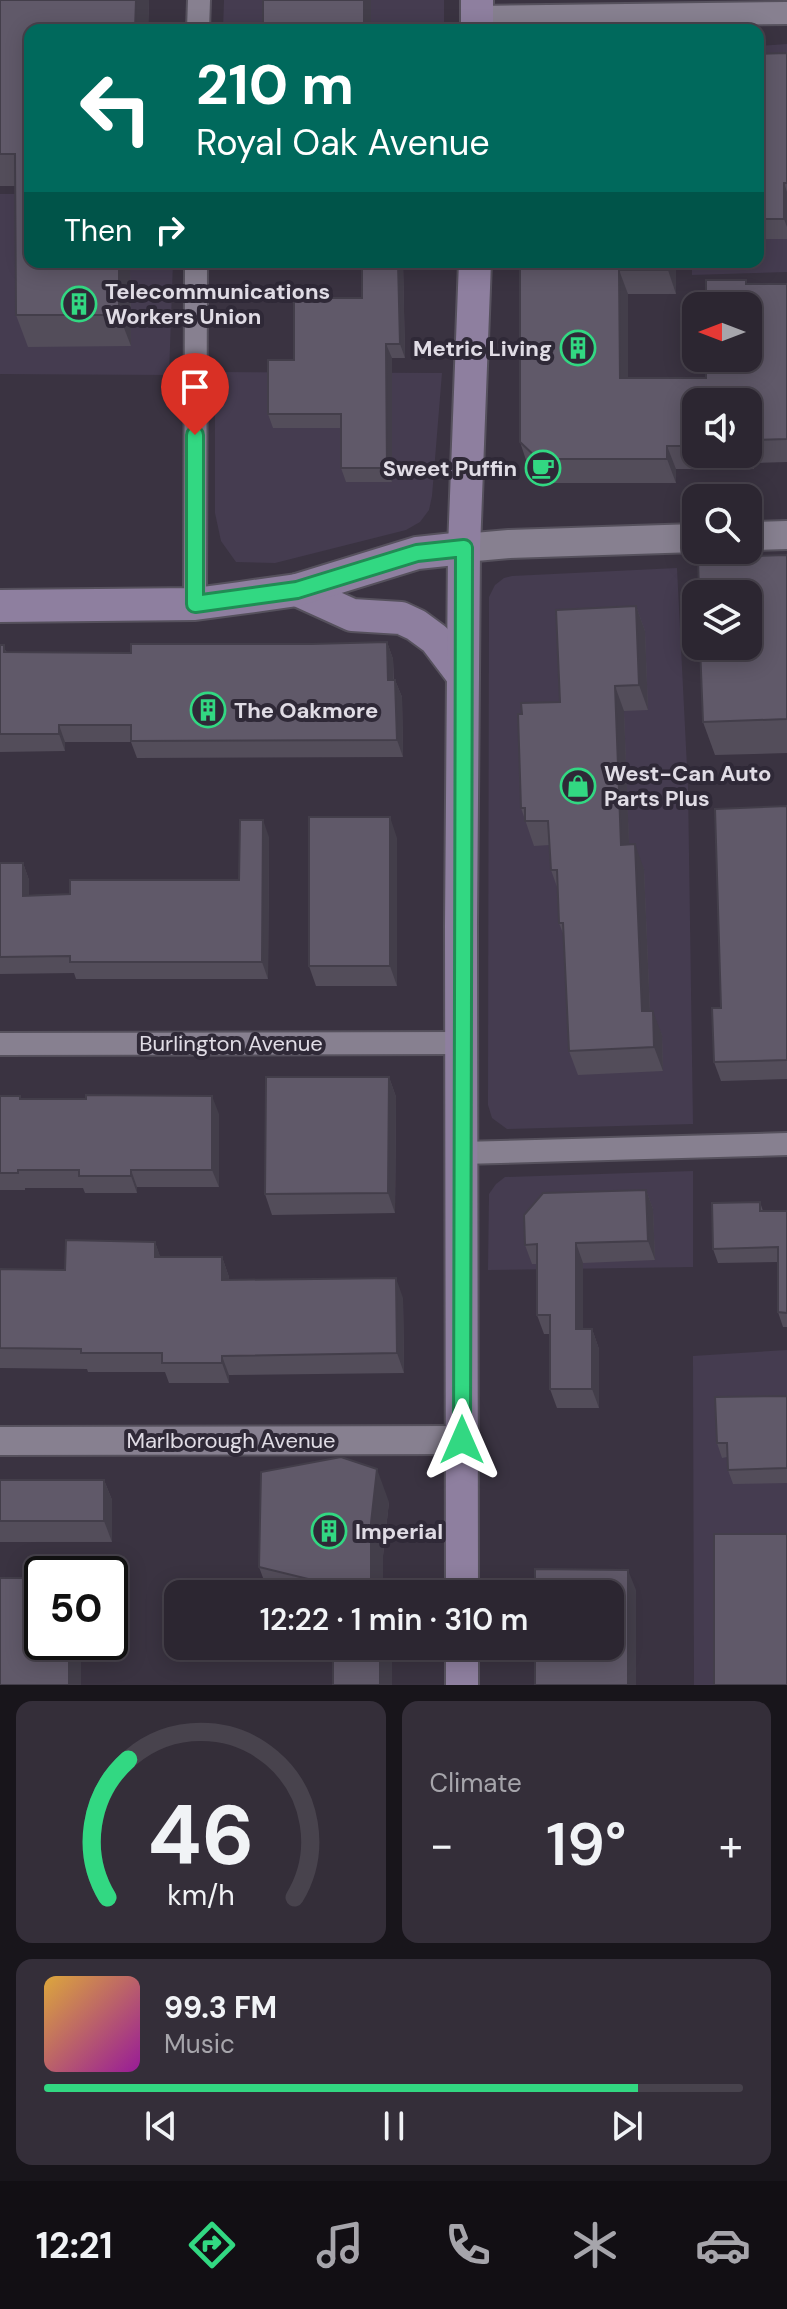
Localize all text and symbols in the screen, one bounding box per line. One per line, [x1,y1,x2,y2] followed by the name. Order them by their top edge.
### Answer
[196,48,354,121] text: 210 m
[64,56,168,160] icon: left
[196,119,490,166] text: Royal Oak Avenue
[148,208,192,252] icon: right
[64,211,132,250] text: Then
[105,277,330,331] place label: Telecommunications Workers Union
[60,285,98,323] building icon: Telecommunications Workers Union
[682,292,762,372] north arrow
[682,292,762,660] map controls
[559,329,597,367] building icon: Metric Living
[413,334,552,363] place label: Metric Living
[161,353,229,435] pin
[173,365,217,409] icon: arrive
[682,388,762,468] button: sound
[524,449,562,487] cafe icon: Sweet Puffin
[383,454,517,483] place label: Sweet Puffin
[682,484,762,564] button: search
[682,580,762,660] button: layers
[189,691,227,729] building icon: The Oakmore
[234,696,378,725] place label: The Oakmore
[604,759,772,813] place label: West-Can Auto Parts Plus
[559,767,597,805] shop icon: West-Can Auto Parts Plus
[139,1029,323,1058] street label: Burlington Avenue
[420,1398,504,1482] position arrow
[126,1426,336,1455] street label: Marlborough Avenue
[310,1512,348,1550] building icon: Imperial
[355,1517,443,1546] place label: Imperial
[24,1556,128,1660] speed limit sign: 50
[260,1600,528,1639] text: 12:22 · 1 min · 310 m
[430,1766,522,1800] text: Climate
[147,1781,254,1890] text: 46
[546,1805,626,1884] text: 19°
[430,1816,454,1874] text: −
[719,1816,743,1874] text: +
[167,1877,235,1914] text: km/h
[164,1988,277,2027] text: 99.3 FM
[164,2027,235,2061] text: Music
[139,2104,183,2148] icon: previous
[372,2104,416,2148] icon: pause
[605,2104,649,2148] icon: next
[184,2217,240,2273] icon: directions
[312,2217,368,2273] icon: music
[440,2217,496,2273] icon: phone
[567,2217,623,2273] icon: climate
[695,2217,751,2273] icon: car
[36,2222,113,2269] text: 12:21

